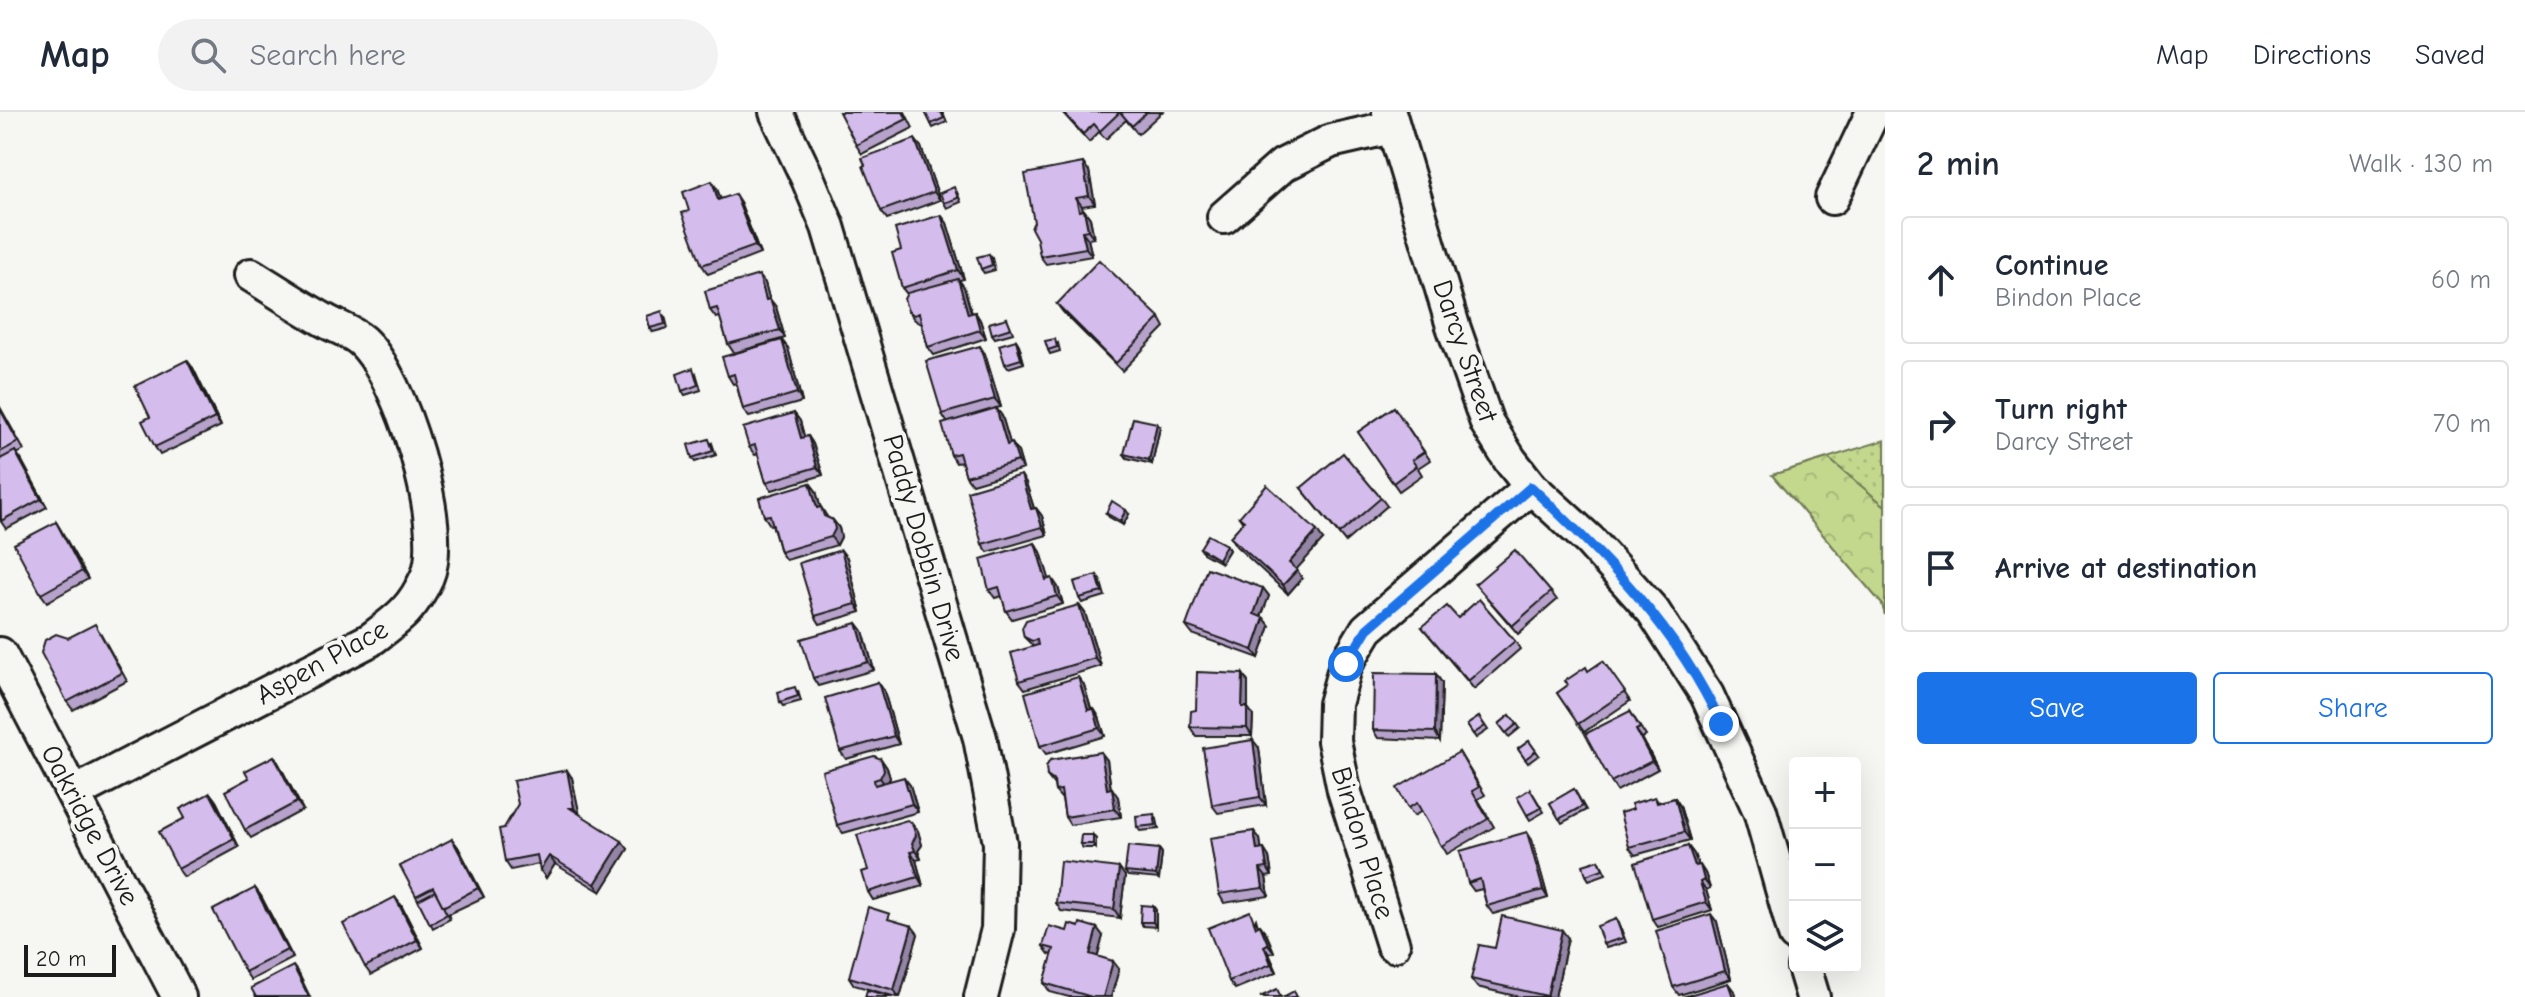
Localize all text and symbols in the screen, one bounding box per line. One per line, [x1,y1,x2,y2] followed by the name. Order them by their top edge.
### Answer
[158,19,718,91] search box
[40,33,110,77] text: Map
[186,33,230,77] icon: search
[250,38,406,73] text: Search here
[2156,39,2209,71] text: Map
[2253,39,2371,71] text: Directions
[2415,39,2485,71] text: Saved
[1917,144,2000,184] text: 2 min
[2349,149,2493,179] text: Walk · 130 m
[1995,248,2109,283] text: Continue
[1919,258,1963,302] icon: ahead
[2431,265,2491,295] text: 60 m
[1426,276,1505,427] street label: Darcy Street
[1995,283,2141,313] text: Bindon Place
[1995,392,2127,427] text: Turn right
[1919,402,1963,446] icon: right
[2433,409,2491,439] text: 70 m
[1995,427,2132,457] text: Darcy Street
[876,431,972,665] street label: Paddy Dobbin Drive
[1919,546,1963,590] icon: arrive
[1995,551,2257,586] text: Arrive at destination
[251,613,393,711] street label: Aspen Place
[1328,646,1364,682] route start
[1917,672,2197,744] button: Save
[2213,672,2493,744] button: Share
[1703,706,1739,742] route end
[34,739,146,911] street label: Oakridge Drive
[1789,757,1861,973] map controls
[1789,757,1861,829] button: +
[1325,763,1401,923] street label: Bindon Place
[1789,829,1861,901] button: −
[1789,901,1861,973] button: layers
[24,941,116,977] scale bar
[36,946,86,972] text: 20 m

